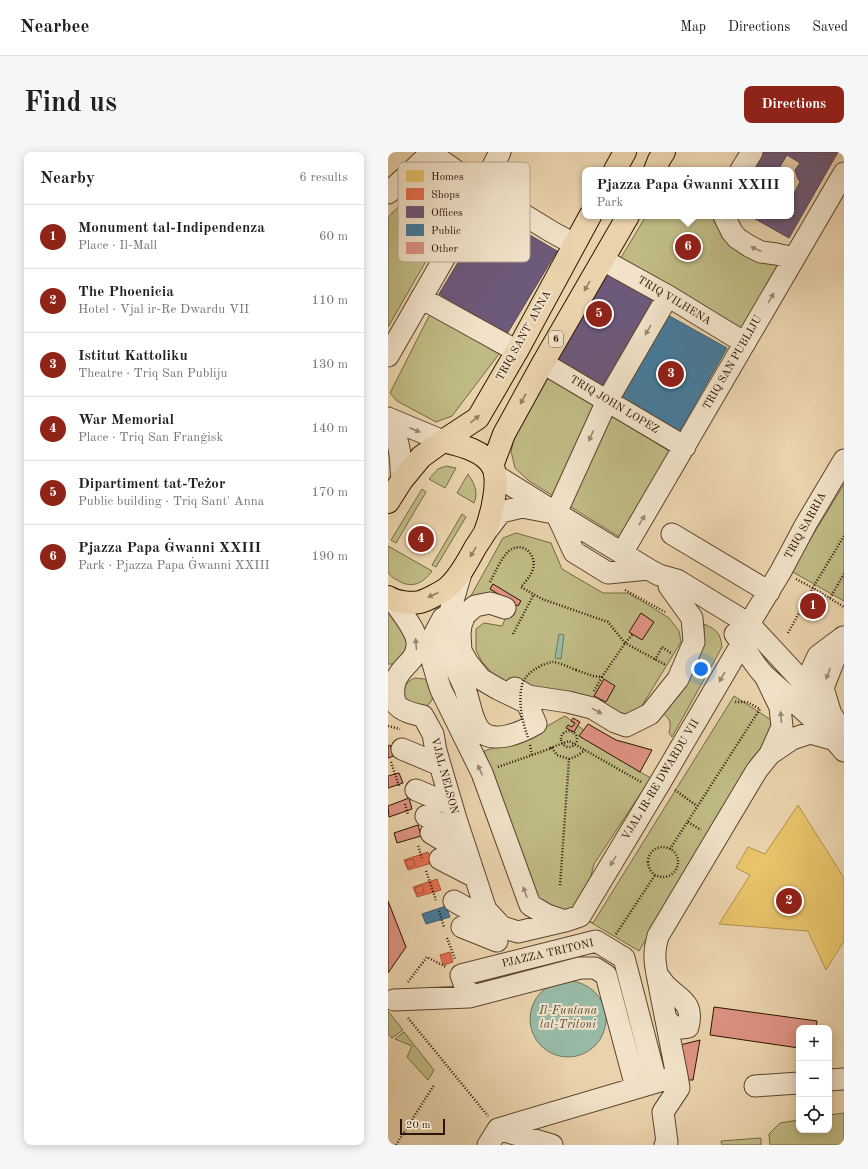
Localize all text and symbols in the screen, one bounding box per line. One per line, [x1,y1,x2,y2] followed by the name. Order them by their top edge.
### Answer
[20,18,89,37] text: Nearbee
[680,20,706,34] text: Map
[728,20,790,34] text: Directions
[812,20,848,34] text: Saved
[744,86,844,123] button: Directions
[24,90,117,118] text: Find us
[398,162,530,262] legend
[582,167,794,219] popup
[40,170,95,187] text: Nearby
[299,171,348,184] text: 6 results
[431,172,464,183] text: Homes
[596,178,780,193] text: Pjazza Papa Ġwanni XXIII
[431,190,460,201] text: Shops
[596,196,623,209] text: Park
[431,208,463,219] text: Offices
[78,221,265,236] text: Monument tal-Indipendenza
[431,226,461,237] text: Public
[49,230,57,243] text: 1
[319,230,348,243] text: 60 m
[675,232,701,262] pin: 6
[78,239,157,252] text: Place · Il-Mall
[431,244,459,255] text: Other
[750,246,762,252] one-way arrow
[635,275,713,328] street label: TRIQ VILHENA
[584,280,591,292] one-way arrow
[78,285,174,300] text: The Phoenicia
[495,289,554,383] street label: TRIQ SANT' ANNA
[767,293,774,304] one-way arrow
[49,294,57,307] text: 2
[311,294,348,307] text: 110 m
[586,299,612,329] pin: 5
[78,303,249,316] text: Hotel · Vjal ir-Re Dwardu VII
[701,314,765,412] street label: TRIQ SAN PUBLIJU
[645,324,652,336] one-way arrow
[549,331,563,347] road number: 6
[78,349,188,364] text: Istitut Kattoliku
[49,358,57,371] text: 3
[311,358,348,371] text: 130 m
[658,359,684,389] pin: 3
[78,367,228,380] text: Theatre · Triq San Publiju
[567,374,661,436] street label: TRIQ JOHN LOPEZ
[520,393,526,405] one-way arrow
[78,413,174,428] text: War Memorial
[470,415,480,423] one-way arrow
[49,422,57,435] text: 4
[311,422,348,435] text: 140 m
[410,427,422,433] one-way arrow
[78,431,223,444] text: Place · Triq San Franġisk
[588,431,594,442] one-way arrow
[78,477,225,492] text: Dipartiment tat-Teżor
[49,486,57,499] text: 5
[311,486,348,499] text: 170 m
[783,490,829,561] street label: TRIQ SARRIA
[78,495,264,508] text: Public building · Triq Sant' Anna
[638,514,645,526] one-way arrow
[408,524,434,554] pin: 4
[78,541,261,556] text: Pjazza Papa Ġwanni XXIII
[470,546,477,558] one-way arrow
[49,550,57,563] text: 6
[311,550,348,563] text: 190 m
[78,559,270,572] text: Park · Pjazza Papa Ġwanni XXIII
[800,591,826,621] pin: 1
[427,592,439,599] one-way arrow
[412,638,419,650] one-way arrow
[691,659,711,679] your location
[825,668,831,680] one-way arrow
[719,671,726,683] one-way arrow
[591,708,603,715] one-way arrow
[778,711,785,723] one-way arrow
[621,718,701,842] street label: VJAL IR-RE DWARDU VII
[428,736,460,816] street label: VJAL NELSON
[477,764,483,775] one-way arrow
[609,855,616,867] one-way arrow
[521,885,527,897] one-way arrow
[776,886,802,916] pin: 2
[501,938,595,970] street label: PJAZZA TRITONI
[538,1005,598,1031] water label: Il-Funtana tat-Tritoni
[796,1025,832,1133] map controls
[796,1025,832,1061] button: +
[796,1061,832,1097] button: −
[796,1097,832,1133] button: locate
[400,1117,445,1136] scale bar
[406,1120,431,1131] text: 20 m

